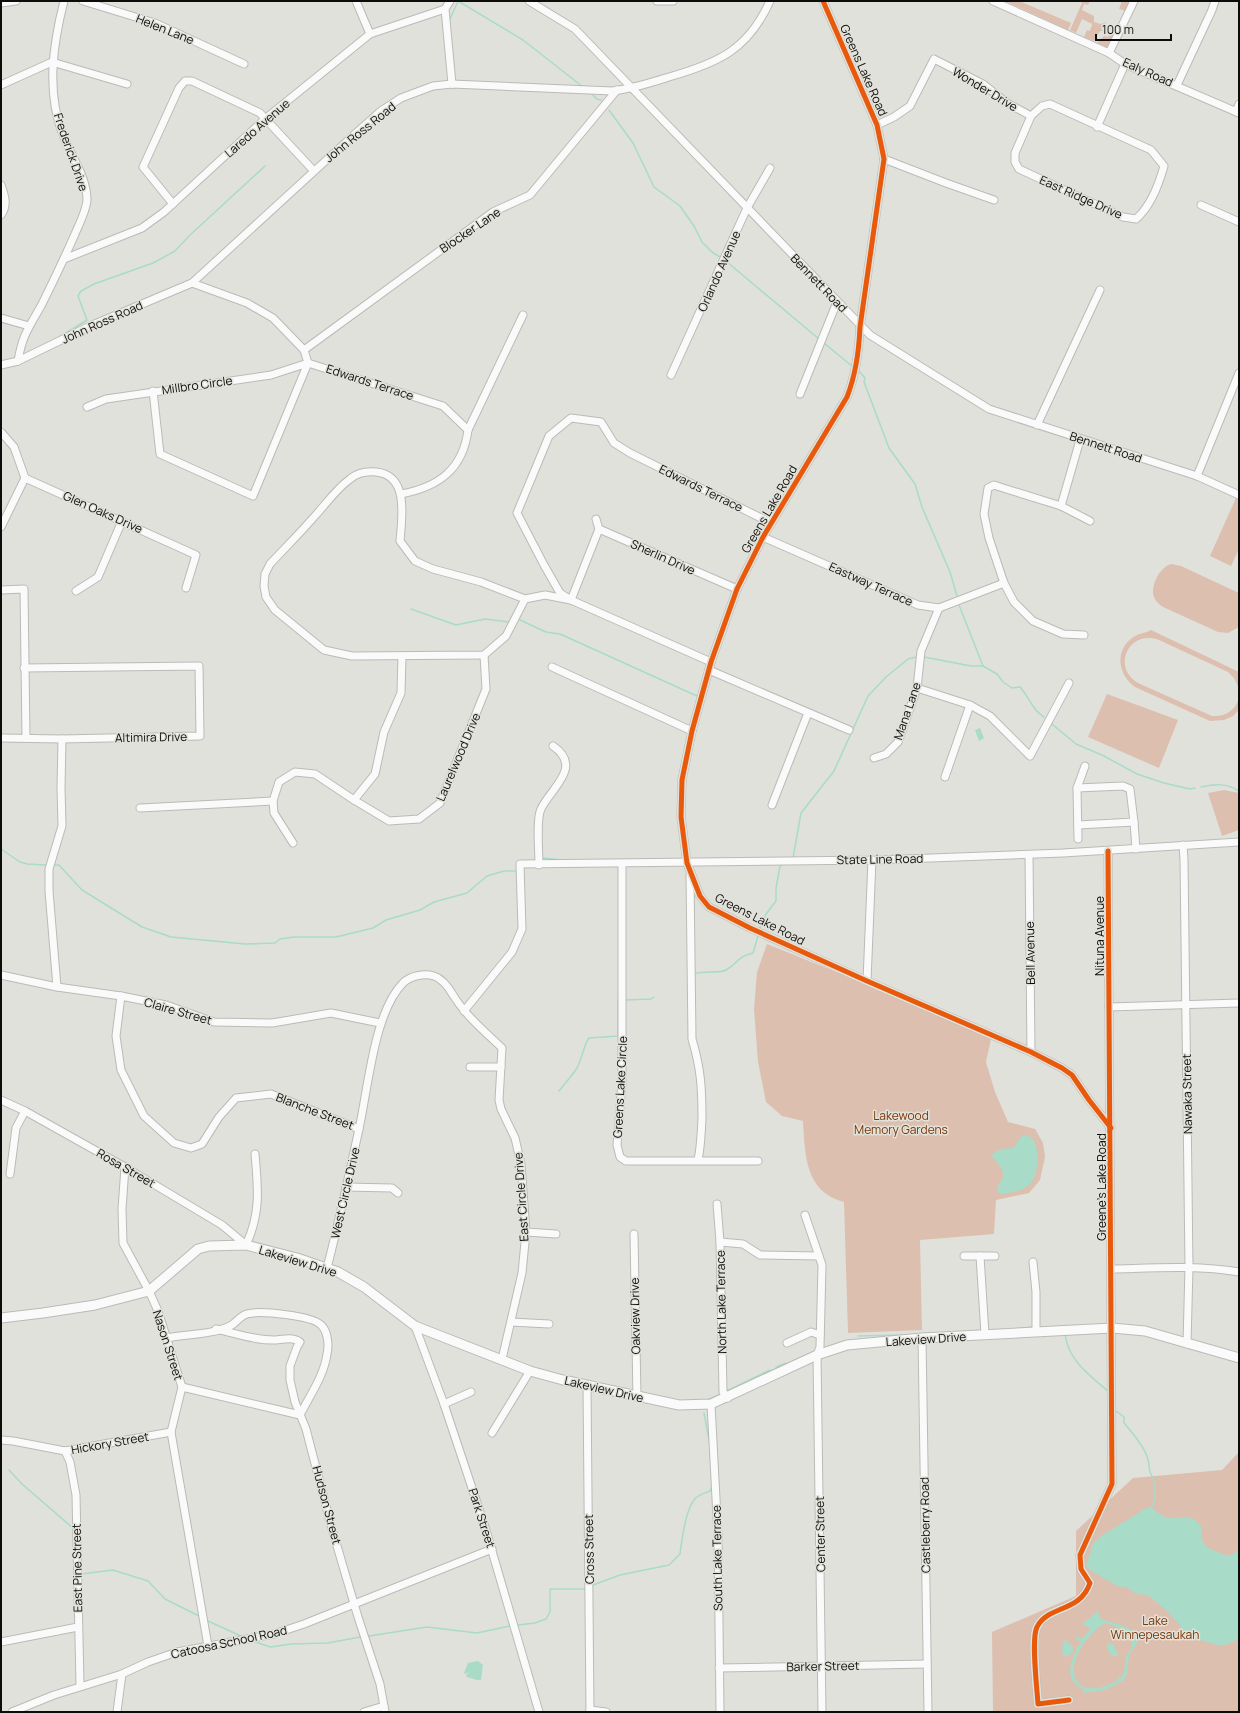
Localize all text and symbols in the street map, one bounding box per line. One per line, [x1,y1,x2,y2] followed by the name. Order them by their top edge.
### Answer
[133,10,197,48] street label: Helen Lane
[1096,16,1171,42] scale bar
[836,21,892,119] street label: Greens Lake Road
[1102,21,1134,38] text: 100 m
[1120,53,1176,91] street label: Ealy Road
[949,63,1021,115] street label: Wonder Drive
[221,95,293,161] street label: Laredo Avenue
[321,98,399,166] street label: John Ross Road
[50,111,92,193] street label: Frederick Drive
[1037,171,1125,223] street label: East Ridge Drive
[436,203,504,257] street label: Blocker Lane
[693,228,745,314] street label: Orlando Avenue
[787,250,851,316] street label: Bennett Road
[59,296,145,348] street label: John Ross Road
[324,360,416,404] street label: Edwards Terrace
[161,372,233,398] street label: Millbro Circle
[1068,427,1144,467] street label: Bennett Road
[656,460,746,516] street label: Edwards Terrace
[737,462,801,556] street label: Greens Lake Road
[60,487,146,537] street label: Glen Oaks Drive
[628,535,698,579] street label: Sherlin Drive
[826,558,916,610] street label: Eastway Terrace
[889,680,925,742] street label: Mana Lane
[432,710,484,804] street label: Laurelwood Drive
[115,728,187,746] street label: Altimira Drive
[836,850,924,868] street label: State Line Road
[712,889,808,949] street label: Greens Lake Road
[1091,896,1108,976] street label: Nituna Avenue
[1021,921,1039,985] street label: Bell Avenue
[142,993,214,1029] street label: Claire Street
[609,1035,631,1139] street label: Greens Lake Circle
[1178,1053,1196,1134] street label: Nawaka Street
[274,1088,357,1134] street label: Blanche Street
[854,1107,948,1138] park label: Lakewood Memory Gardens
[1093,1133,1110,1241] street label: Greene's Lake Road
[94,1144,159,1192] street label: Rosa Street
[326,1146,364,1240] street label: West Circle Drive
[509,1152,533,1242] street label: East Circle Drive
[257,1241,339,1281] street label: Lakeview Drive
[712,1250,730,1354] street label: North Lake Terrace
[626,1278,644,1354] street label: Oakview Drive
[149,1308,187,1383] street label: Nason Street
[885,1328,967,1350] street label: Lakeview Drive
[563,1372,645,1406] street label: Lakeview Drive
[70,1428,150,1458] street label: Hickory Street
[308,1464,346,1546] street label: Hudson Street
[916,1477,934,1573] street label: Castleberry Road
[464,1486,500,1550] street label: Park Street
[811,1496,829,1572] street label: Center Street
[708,1505,726,1611] street label: South Lake Terrace
[580,1514,598,1584] street label: Cross Street
[68,1523,86,1613] street label: East Pine Street
[1111,1612,1199,1643] park label: Lake Winnepesaukah
[169,1621,289,1663] street label: Catoosa School Road
[786,1657,860,1675] street label: Barker Street

